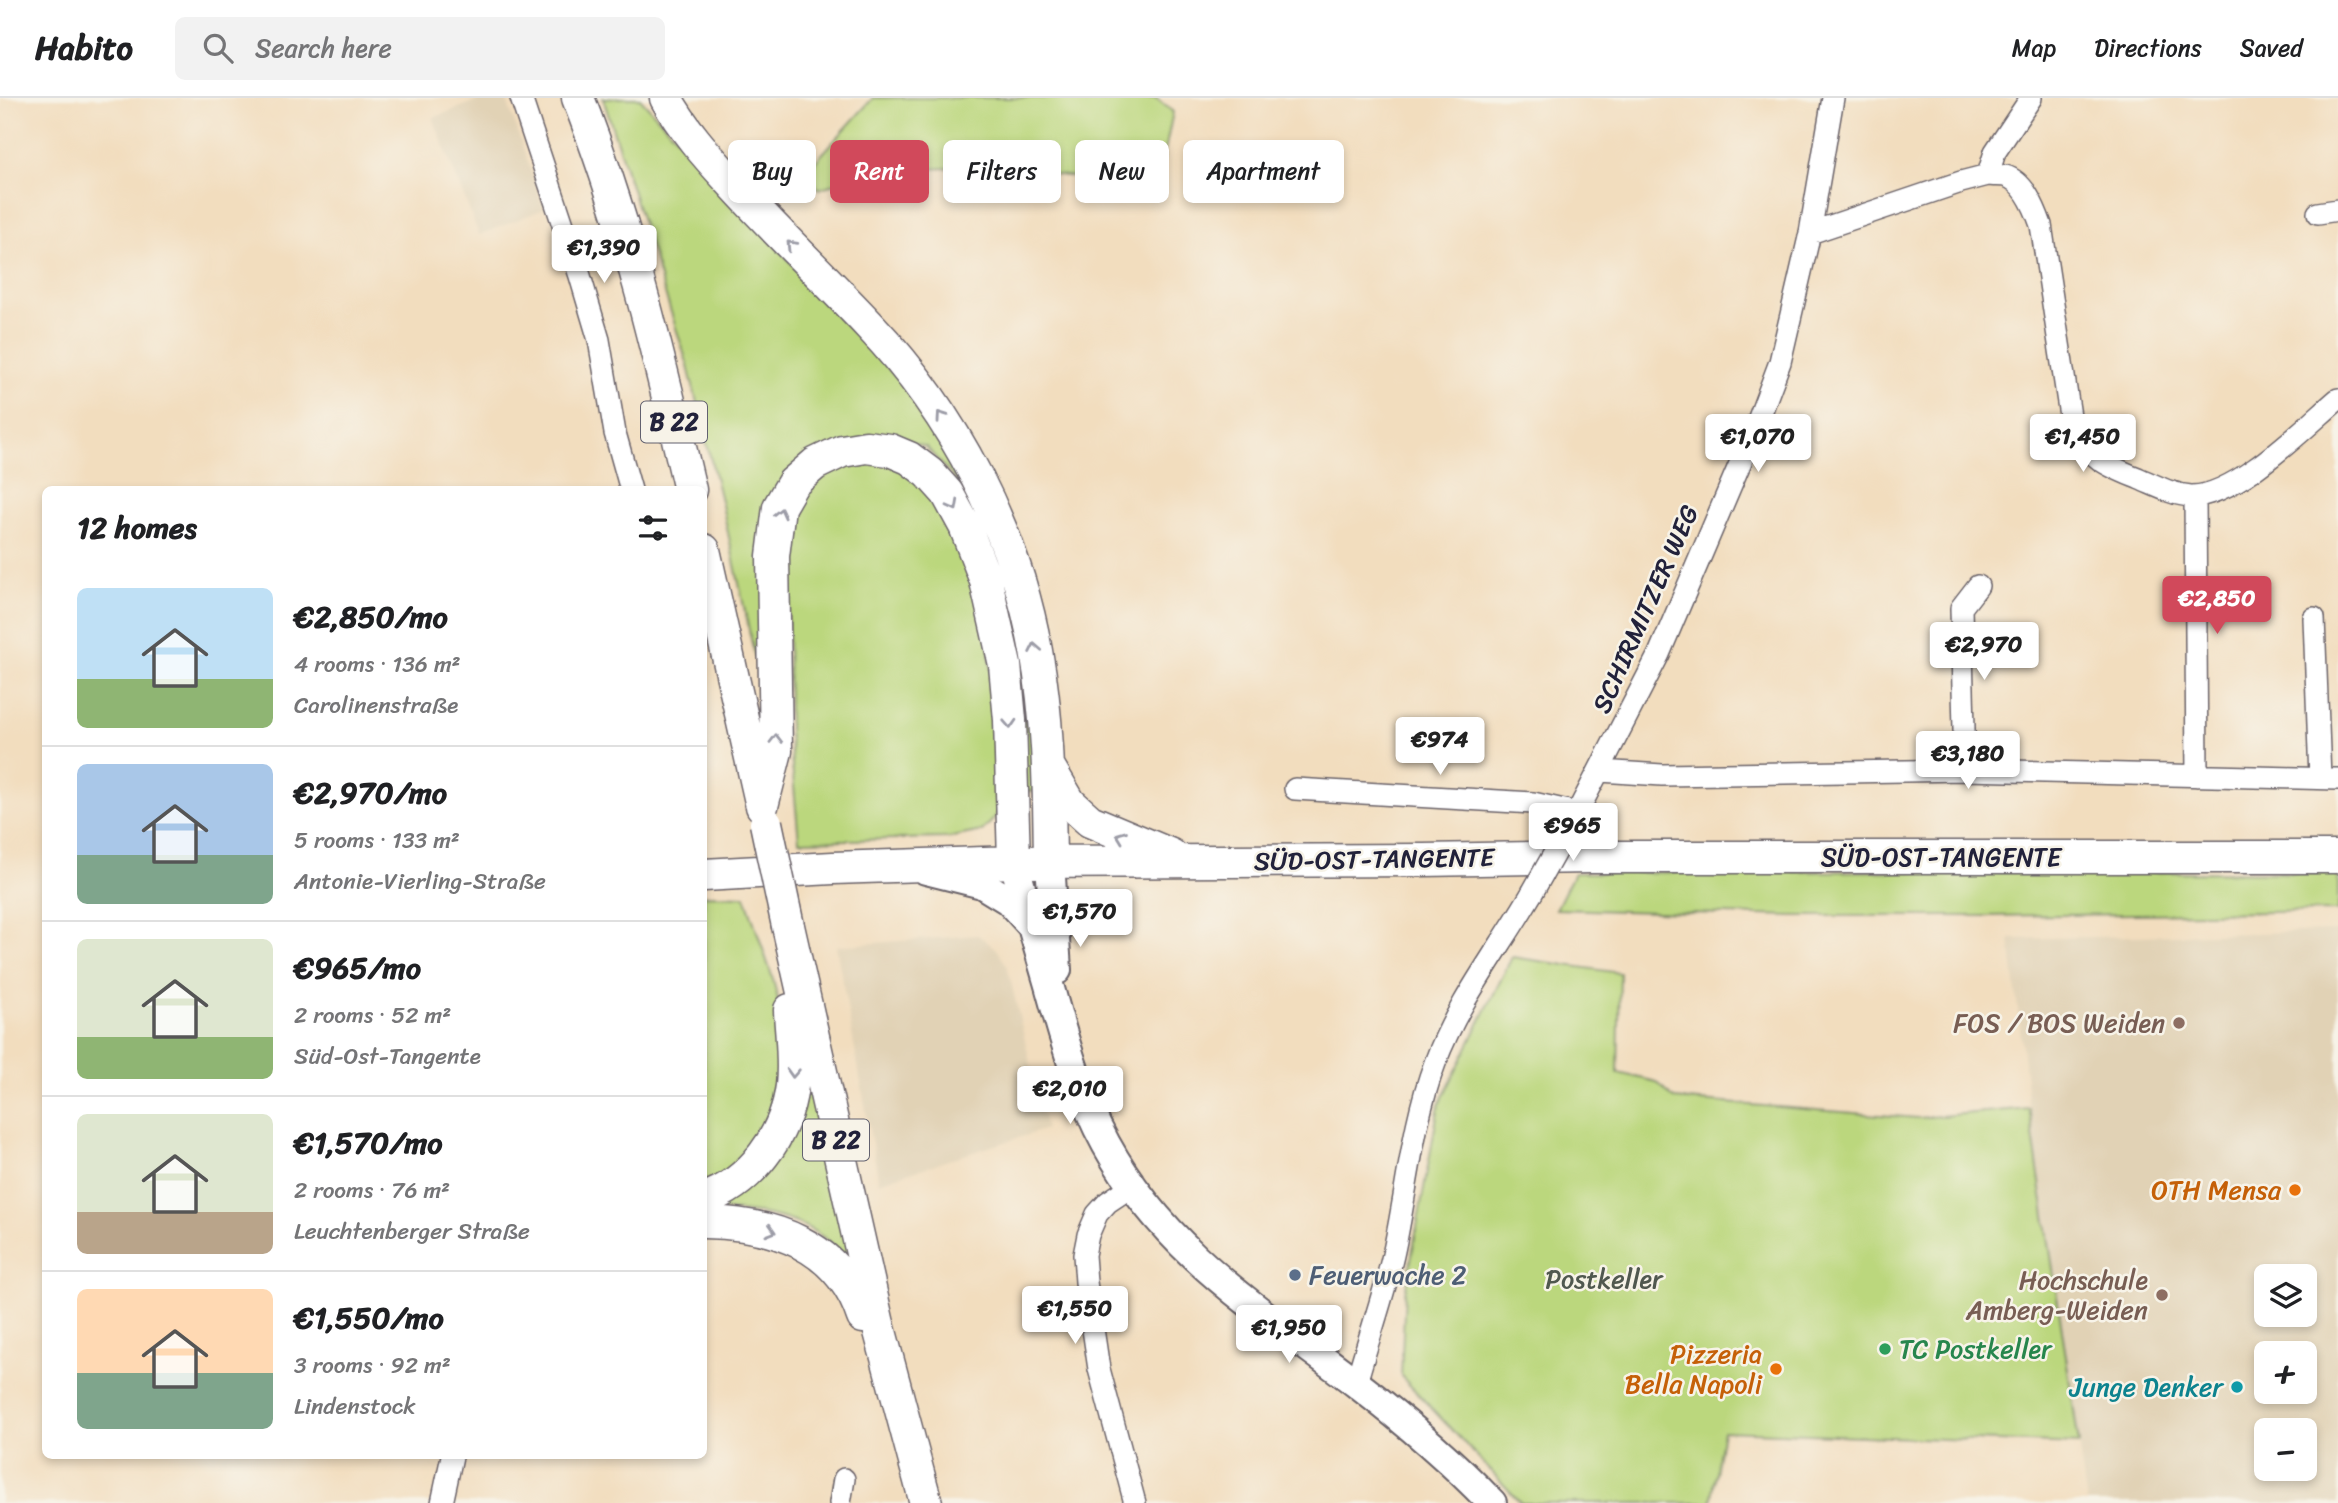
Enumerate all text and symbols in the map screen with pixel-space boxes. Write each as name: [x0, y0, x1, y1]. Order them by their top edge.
search box: [175, 17, 665, 80]
text: Habito: [35, 19, 133, 77]
text: Search here: [255, 25, 392, 71]
text: Map: [2012, 27, 2056, 69]
text: Directions: [2094, 27, 2202, 69]
text: Saved: [2240, 27, 2303, 69]
icon: search: [199, 29, 237, 67]
chip: Buy: [728, 140, 816, 203]
chip: Rent: [830, 140, 929, 203]
chip: Filters: [943, 140, 1061, 203]
chip: New: [1075, 140, 1169, 203]
chip: Apartment: [1183, 140, 1344, 203]
pin: €1,390: [547, 226, 661, 285]
text: €1,390: [568, 227, 640, 268]
one-way arrow: [787, 240, 800, 253]
road number: B 22: [641, 402, 707, 442]
one-way arrow: [936, 411, 949, 424]
pin: €1,070: [1701, 414, 1815, 474]
pin: €1,450: [2026, 414, 2140, 474]
text: €1,070: [1721, 416, 1795, 457]
text: €1,450: [2046, 416, 2120, 457]
street label: SCHIRMITZER WEG: [1578, 497, 1712, 721]
one-way arrow: [946, 498, 959, 511]
text: 12 homes: [77, 501, 197, 555]
one-way arrow: [771, 507, 786, 519]
icon: filters: [634, 509, 672, 547]
pin: €2,850: [2160, 576, 2274, 636]
text: €2,850: [2178, 578, 2256, 619]
text: €2,850/mo: [294, 590, 448, 644]
icon: home: [133, 616, 217, 700]
pin: €2,970: [1927, 622, 2041, 682]
text: €2,970: [1946, 624, 2022, 665]
one-way arrow: [1028, 642, 1043, 654]
text: 4 rooms · 136 m²: [294, 644, 461, 685]
text: Carolinenstraße: [294, 685, 458, 726]
pin: €974: [1399, 718, 1481, 777]
one-way arrow: [1003, 719, 1018, 730]
text: €974: [1412, 719, 1468, 760]
pin: €3,180: [1911, 732, 2025, 791]
text: €3,180: [1932, 733, 2004, 774]
one-way arrow: [768, 734, 784, 744]
text: €2,970/mo: [294, 766, 447, 820]
icon: home: [133, 792, 217, 876]
pin: €965: [1532, 804, 1614, 863]
text: €965: [1545, 805, 1601, 846]
text: 5 rooms · 133 m²: [294, 820, 460, 861]
one-way arrow: [1116, 830, 1128, 844]
street label: SÜD-OST-TANGENTE: [1253, 834, 1496, 884]
street label: SÜD-OST-TANGENTE: [1821, 834, 2063, 880]
text: Antonie-Vierling-Straße: [294, 861, 546, 902]
pin: €1,570: [1023, 890, 1137, 949]
text: €1,570: [1043, 891, 1117, 932]
text: €965/mo: [294, 941, 421, 995]
icon: home: [133, 967, 217, 1051]
text: 2 rooms · 52 m²: [294, 995, 451, 1036]
place label: FOS / BOS Weiden: [1953, 1000, 2165, 1046]
marker: FOS / BOS Weiden: [2171, 1015, 2187, 1031]
text: Süd-Ost-Tangente: [294, 1036, 481, 1077]
pin: €2,010: [1013, 1066, 1127, 1126]
one-way arrow: [785, 1068, 800, 1079]
text: €2,010: [1033, 1068, 1107, 1109]
text: €1,570/mo: [294, 1116, 442, 1170]
road number: B 22: [803, 1120, 869, 1160]
icon: home: [133, 1142, 217, 1226]
place label: OTH Mensa: [2151, 1167, 2282, 1213]
text: 2 rooms · 76 m²: [294, 1170, 450, 1211]
marker: OTH Mensa: [2287, 1182, 2303, 1198]
text: Leuchtenberger Straße: [294, 1211, 530, 1252]
one-way arrow: [764, 1222, 776, 1237]
place label: Feuerwache 2: [1309, 1252, 1466, 1298]
park label: Postkeller: [1545, 1256, 1664, 1302]
place label: Hochschule Amberg-Weiden: [1965, 1257, 2148, 1333]
map controls: [2254, 1264, 2317, 1481]
button: layers: [2254, 1264, 2317, 1327]
marker: Feuerwache 2: [1287, 1267, 1303, 1283]
pin: €1,550: [1018, 1286, 1132, 1346]
marker: Hochschule Amberg-Weiden: [2154, 1287, 2170, 1303]
text: €1,550: [1038, 1288, 1112, 1329]
text: €1,550/mo: [294, 1291, 444, 1345]
pin: €1,950: [1232, 1306, 1346, 1365]
text: €1,950: [1252, 1307, 1326, 1348]
icon: home: [133, 1317, 217, 1401]
place label: TC Postkeller: [1899, 1326, 2053, 1372]
place label: Pizzeria Bella Napoli: [1625, 1331, 1763, 1407]
marker: TC Postkeller: [1877, 1341, 1893, 1357]
button: +: [2254, 1341, 2317, 1404]
text: 3 rooms · 92 m²: [294, 1345, 451, 1386]
marker: Pizzeria Bella Napoli: [1768, 1361, 1784, 1377]
place label: Junge Denker: [2069, 1364, 2224, 1410]
marker: Junge Denker: [2229, 1379, 2245, 1395]
text: Lindenstock: [294, 1386, 416, 1427]
button: −: [2254, 1418, 2317, 1481]

